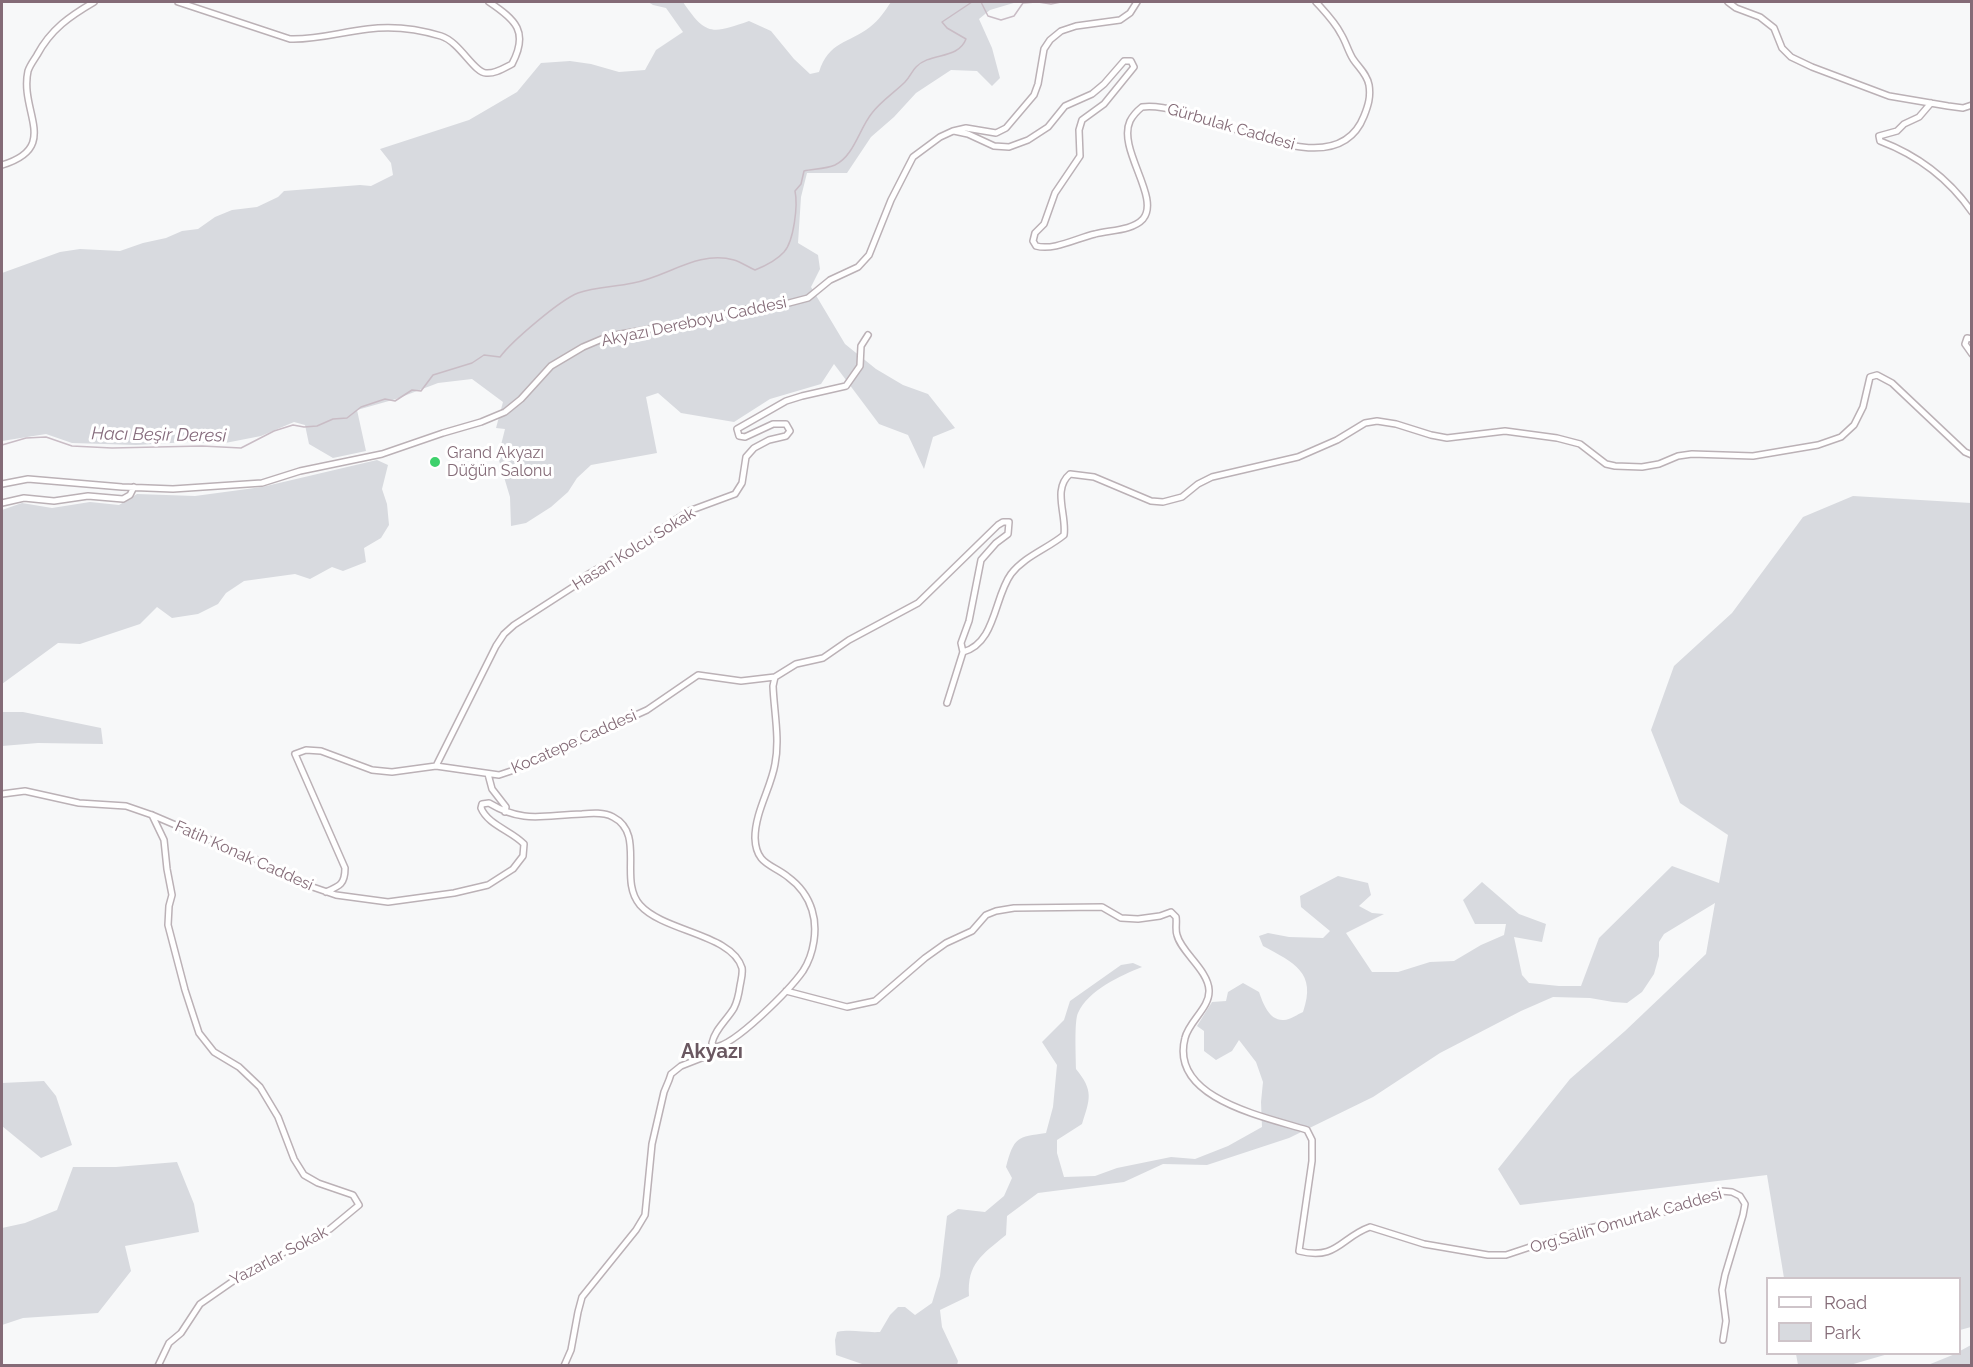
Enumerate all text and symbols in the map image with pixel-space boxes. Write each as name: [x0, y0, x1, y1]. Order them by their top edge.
street label: Gürbulak Caddesi: [1165, 100, 1297, 154]
street label: Akyazı Dereboyu Caddesi: [600, 293, 788, 351]
water label: Hacı Beşir Deresi: [91, 423, 227, 447]
place label: Grand Akyazı Düğün Salonu: [447, 443, 552, 481]
marker: Grand Akyazı Düğün Salonu: [428, 455, 442, 469]
street label: Hasan Kolcu Sokak: [569, 503, 699, 595]
street label: Kocatepe Caddesi: [508, 706, 640, 778]
street label: Fatih Konak Caddesi: [172, 817, 316, 895]
district label: Akyazı: [681, 1040, 743, 1064]
street label: Org.Salih Omurtak Caddesi: [1528, 1184, 1724, 1258]
street label: Yazarlar Sokak: [227, 1222, 331, 1290]
legend: [1766, 1277, 1961, 1355]
text: Road: [1824, 1292, 1867, 1313]
text: Park: [1824, 1322, 1861, 1343]

